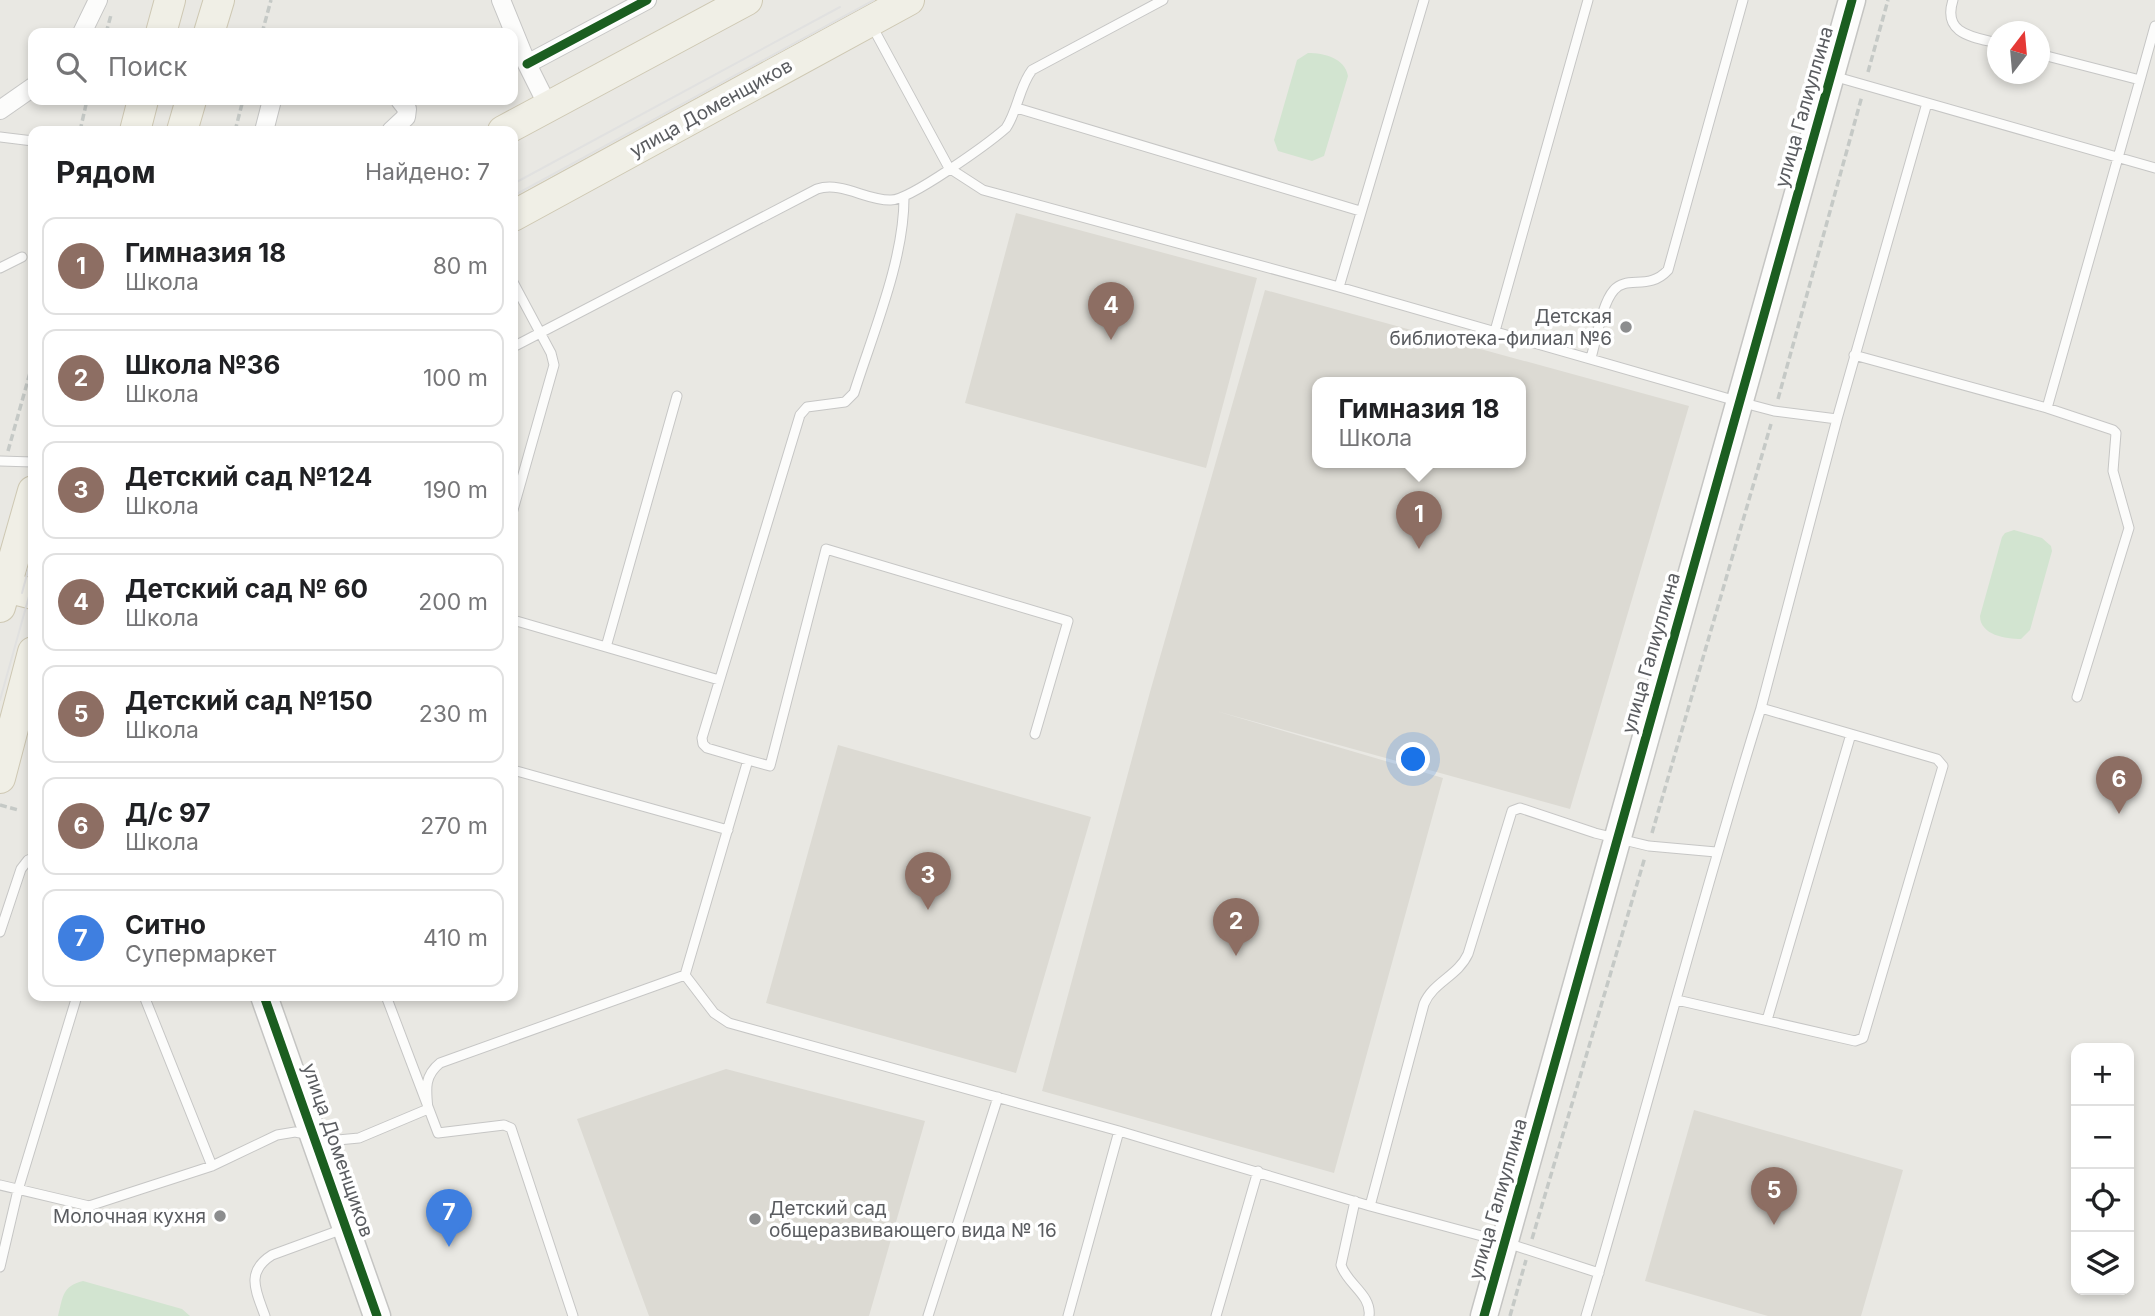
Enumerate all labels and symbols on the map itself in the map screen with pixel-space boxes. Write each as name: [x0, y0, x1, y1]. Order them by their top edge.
north arrow: [1987, 21, 2050, 84]
street label: улица Галиуллина: [1770, 24, 1838, 190]
street label: улица Доменщиков: [626, 54, 796, 162]
pin: 4: [1088, 282, 1134, 340]
place label: Детская библиотека-филиал №6: [1389, 305, 1612, 350]
marker: Детская библиотека-филиал №6: [1618, 319, 1634, 335]
pin: 1: [1396, 491, 1442, 549]
street label: улица Галиуллина: [1617, 570, 1685, 736]
your location: [1396, 742, 1430, 776]
pin: 6: [2096, 756, 2142, 814]
pin: 3: [905, 852, 951, 910]
pin: 2: [1213, 898, 1259, 956]
street label: улица Доменщиков: [297, 1060, 379, 1240]
street label: улица Галиуллина: [1464, 1116, 1532, 1282]
pin: 5: [1751, 1167, 1797, 1225]
pin: 7: [426, 1189, 472, 1247]
place label: Детский сад общеразвивающего вида № 16: [769, 1197, 1057, 1242]
place label: Молочная кухня: [53, 1205, 206, 1228]
marker: Молочная кухня: [212, 1208, 228, 1224]
marker: Детский сад общеразвивающего вида № 16: [747, 1211, 763, 1227]

